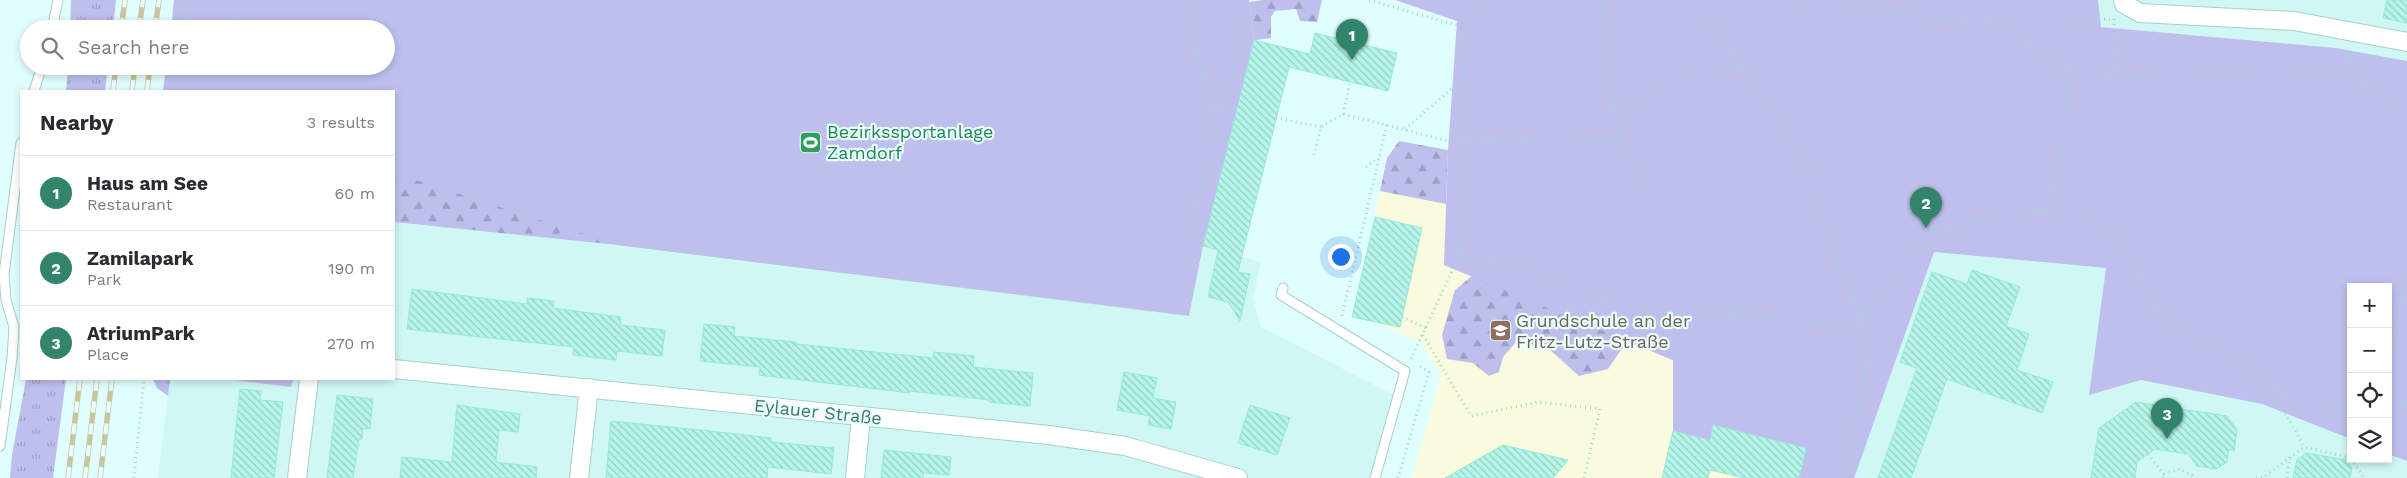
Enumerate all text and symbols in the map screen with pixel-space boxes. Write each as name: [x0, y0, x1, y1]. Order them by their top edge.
pin: 1: [1336, 19, 1368, 60]
search box: [20, 20, 395, 75]
icon: search: [38, 34, 66, 62]
text: Search here: [78, 36, 189, 59]
text: Nearby: [40, 110, 113, 135]
text: 3 results: [307, 113, 375, 132]
place label: Bezirkssportanlage Zamdorf: [827, 121, 993, 163]
sports icon: Bezirkssportanlage Zamdorf: [799, 130, 823, 154]
text: Haus am See: [87, 172, 208, 195]
text: 1: [53, 184, 59, 203]
text: 60 m: [335, 184, 375, 203]
pin: 2: [1910, 187, 1942, 228]
text: Restaurant: [87, 195, 173, 214]
your location: [1328, 244, 1354, 270]
text: Zamilapark: [87, 247, 194, 270]
text: 2: [51, 259, 61, 278]
text: 190 m: [328, 259, 375, 278]
text: Park: [87, 270, 121, 289]
map controls: [2347, 283, 2392, 463]
button: +: [2347, 283, 2392, 328]
place label: Grundschule an der Fritz-Lutz-Straße: [1516, 310, 1690, 352]
school or university icon: Grundschule an der Fritz-Lutz-Straße: [1488, 319, 1512, 343]
text: AtriumPark: [87, 322, 195, 345]
button: −: [2347, 328, 2392, 373]
text: 3: [51, 334, 61, 353]
text: 270 m: [327, 334, 375, 353]
text: Place: [87, 345, 129, 364]
button: locate: [2347, 373, 2392, 418]
street label: Eylauer Straße: [753, 394, 883, 429]
pin: 3: [2151, 398, 2183, 439]
button: layers: [2347, 418, 2392, 463]

